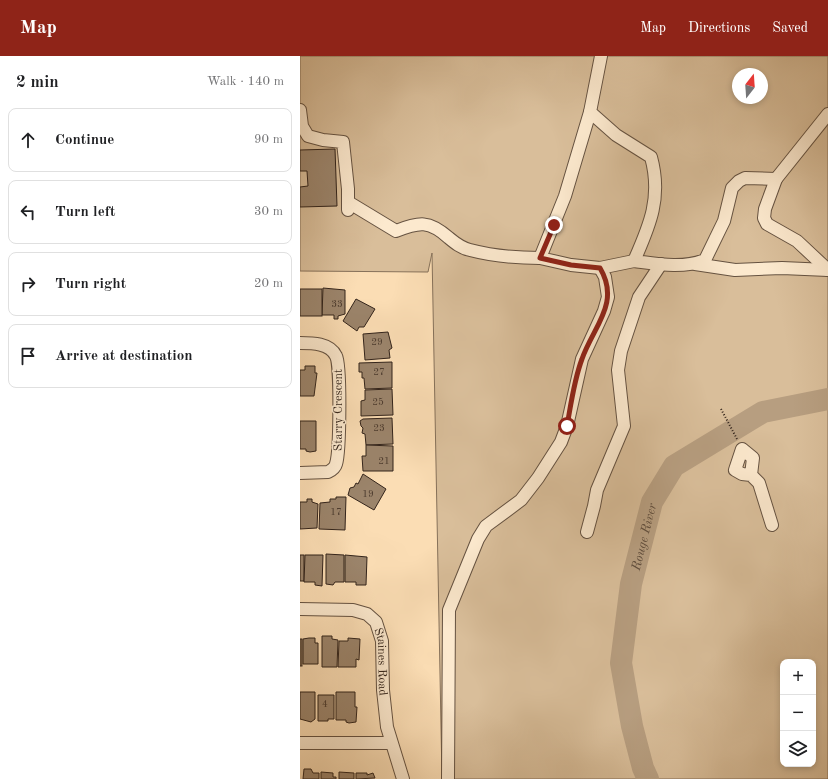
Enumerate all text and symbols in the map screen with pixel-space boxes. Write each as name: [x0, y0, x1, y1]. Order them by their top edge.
text: Map: [20, 19, 57, 38]
text: Map: [640, 21, 666, 35]
text: Directions: [688, 21, 750, 35]
text: Saved: [772, 21, 808, 35]
north arrow: [732, 68, 768, 104]
text: 2 min: [16, 74, 59, 91]
text: Walk · 140 m: [207, 75, 284, 88]
icon: ahead: [17, 129, 39, 151]
text: Continue: [55, 133, 114, 148]
text: 90 m: [254, 133, 283, 146]
icon: left: [17, 201, 39, 223]
text: Turn left: [55, 205, 115, 220]
text: 30 m: [254, 205, 283, 218]
route end: [545, 216, 563, 234]
icon: right: [17, 273, 39, 295]
text: Turn right: [55, 277, 126, 292]
text: 20 m: [254, 277, 283, 290]
house number: 33: [331, 299, 343, 309]
house number: 29: [371, 337, 383, 347]
icon: arrive: [17, 345, 39, 367]
text: Arrive at destination: [55, 349, 193, 364]
house number: 27: [373, 367, 385, 377]
street label: Starry Crescent: [333, 369, 345, 451]
house number: 25: [372, 397, 384, 407]
route start: [558, 417, 576, 435]
house number: 23: [373, 423, 385, 433]
house number: 21: [378, 456, 390, 466]
house number: 19: [362, 489, 374, 499]
water label: Rouge River: [630, 502, 660, 573]
house number: 17: [330, 507, 342, 517]
street label: Staines Road: [371, 626, 389, 696]
map controls: [780, 659, 816, 767]
button: +: [780, 659, 816, 695]
button: −: [780, 695, 816, 731]
house number: 4: [322, 699, 328, 709]
button: layers: [780, 731, 816, 767]

